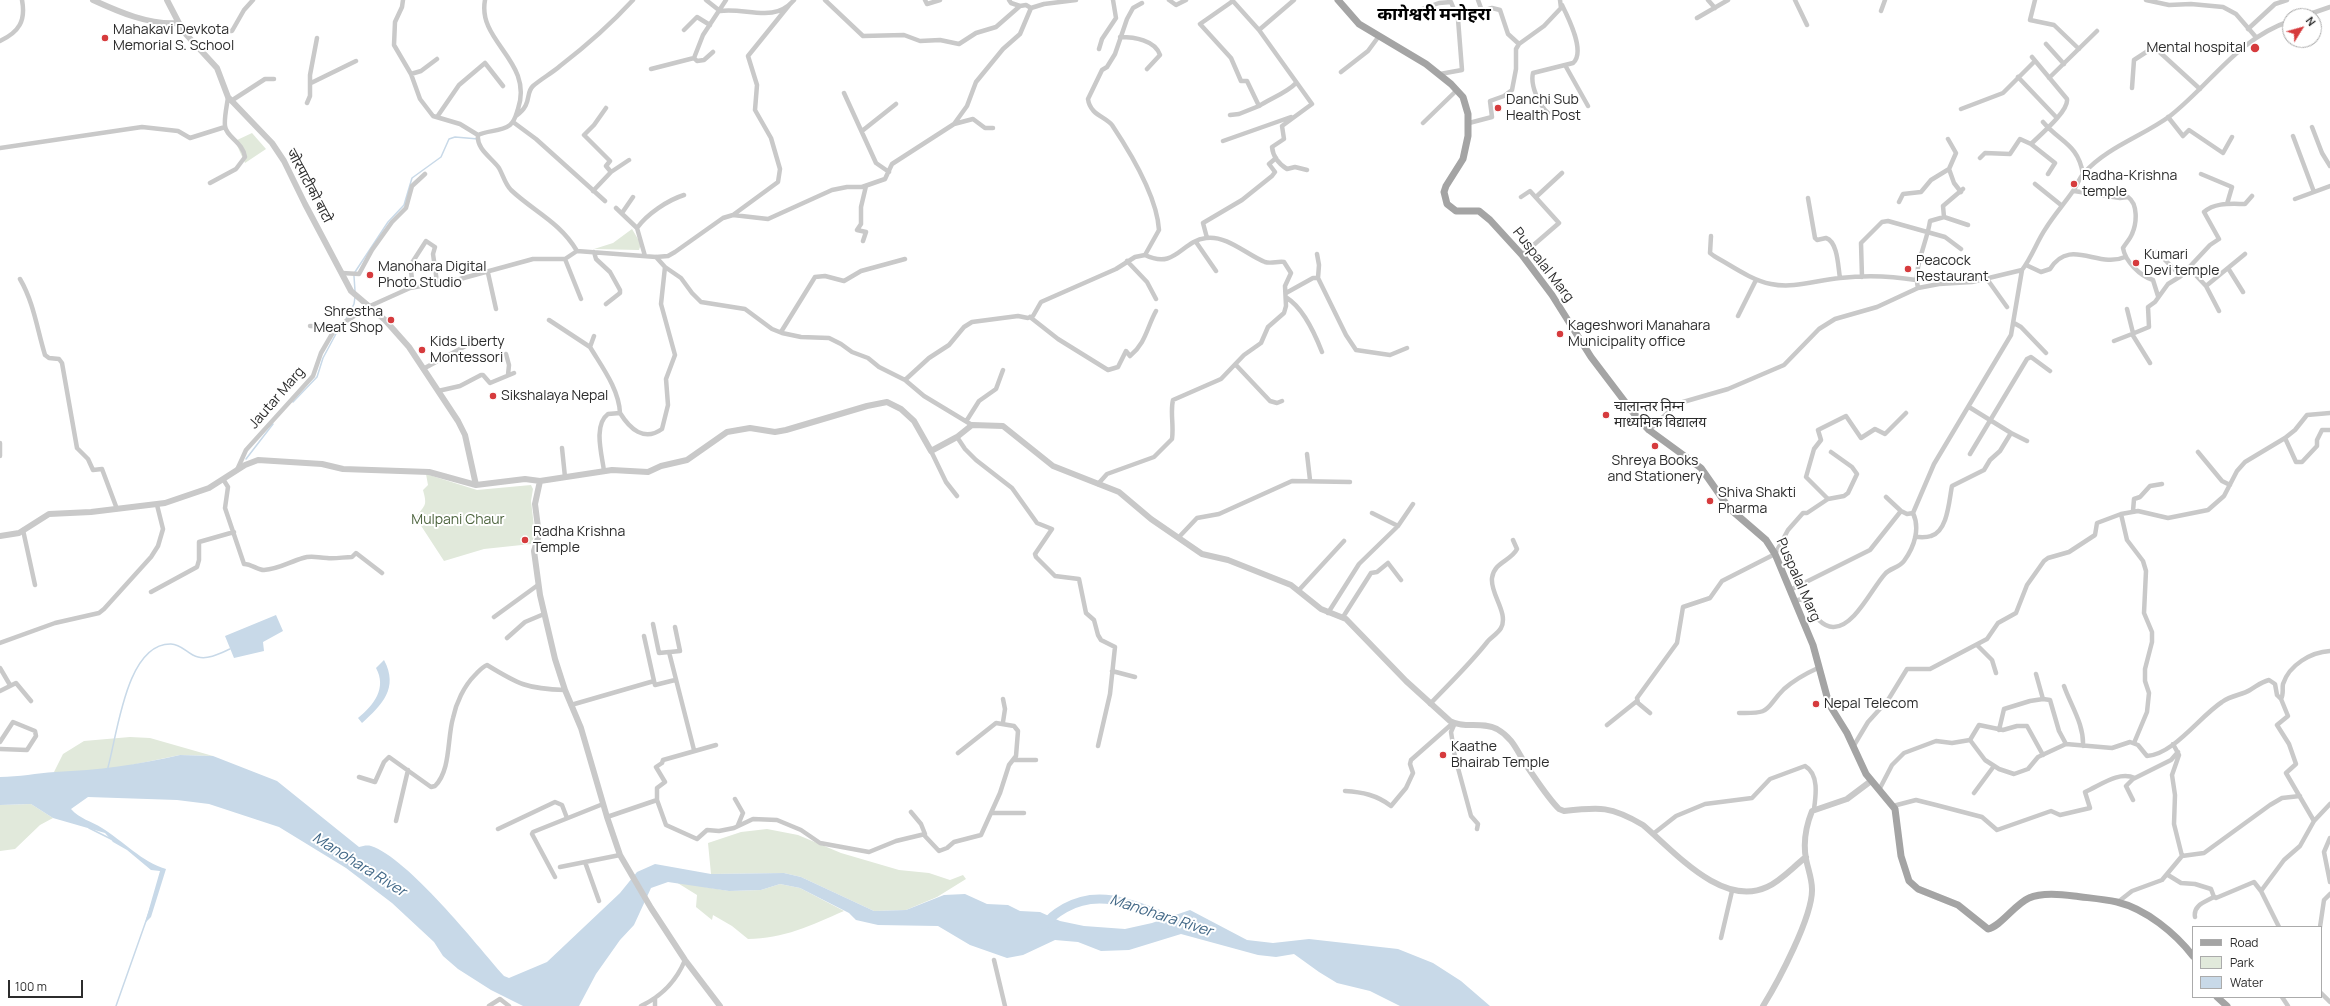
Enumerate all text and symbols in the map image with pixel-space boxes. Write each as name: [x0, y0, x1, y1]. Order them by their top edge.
district label: कागेश्वरी मनोहरा: [1377, 4, 1491, 26]
north arrow: [2282, 8, 2322, 48]
text: N: [2303, 13, 2320, 29]
place label: Mahakavi Devkota Memorial S. School: [113, 22, 234, 54]
marker: Mahakavi Devkota Memorial S. School: [100, 33, 110, 43]
place label: Mental hospital: [2146, 40, 2246, 56]
marker: Mental hospital: [2249, 42, 2261, 54]
place label: Danchi Sub Health Post: [1506, 92, 1581, 124]
marker: Danchi Sub Health Post: [1493, 103, 1503, 113]
street label: जोरपाटीको बाटो: [282, 146, 336, 226]
place label: Radha-Krishna temple: [2082, 168, 2177, 200]
marker: Radha-Krishna temple: [2069, 179, 2079, 189]
street label: Puspalal Marg: [1509, 224, 1577, 306]
place label: Kumari Devi temple: [2144, 247, 2219, 280]
place label: Peacock Restaurant: [1916, 253, 1989, 286]
marker: Kumari Devi temple: [2131, 258, 2141, 268]
place label: Manohara Digital Photo Studio: [378, 259, 486, 292]
marker: Peacock Restaurant: [1903, 264, 1913, 274]
marker: Manohara Digital Photo Studio: [365, 270, 375, 280]
place label: Shrestha Meat Shop: [313, 304, 383, 336]
marker: Shrestha Meat Shop: [386, 315, 396, 325]
place label: Kageshwori Manahara Municipality office: [1568, 318, 1710, 350]
marker: Kageshwori Manahara Municipality office: [1555, 329, 1565, 339]
place label: Kids Liberty Montessori: [430, 334, 505, 366]
marker: Kids Liberty Montessori: [417, 345, 427, 355]
street label: Jautar Marg: [246, 364, 308, 432]
place label: Sikshalaya Nepal: [501, 388, 608, 404]
marker: Sikshalaya Nepal: [488, 391, 498, 401]
place label: चालान्तर निम्न माध्यमिक विद्यालय: [1614, 399, 1706, 432]
marker: चालान्तर निम्न माध्यमिक विद्यालय: [1601, 410, 1611, 420]
marker: Shreya Books and Stationery: [1650, 441, 1660, 451]
place label: Shreya Books and Stationery: [1607, 453, 1703, 486]
place label: Shiva Shakti Pharma: [1718, 485, 1796, 518]
marker: Shiva Shakti Pharma: [1705, 496, 1715, 506]
park label: Mulpani Chaur: [411, 512, 505, 528]
place label: Radha Krishna Temple: [533, 524, 625, 556]
marker: Radha Krishna Temple: [520, 535, 530, 545]
street label: Puspalal Marg: [1772, 536, 1824, 624]
place label: Nepal Telecom: [1824, 696, 1918, 712]
marker: Nepal Telecom: [1811, 699, 1821, 709]
place label: Kaathe Bhairab Temple: [1451, 739, 1549, 772]
marker: Kaathe Bhairab Temple: [1438, 750, 1448, 760]
water label: Manohara River: [309, 829, 409, 901]
water label: Manohara River: [1107, 891, 1215, 941]
legend: [2192, 926, 2322, 998]
text: Road: [2230, 934, 2258, 951]
text: Park: [2230, 954, 2254, 971]
scale bar: [10, 972, 85, 998]
text: Water: [2230, 974, 2263, 991]
text: 100 m: [15, 978, 47, 995]

